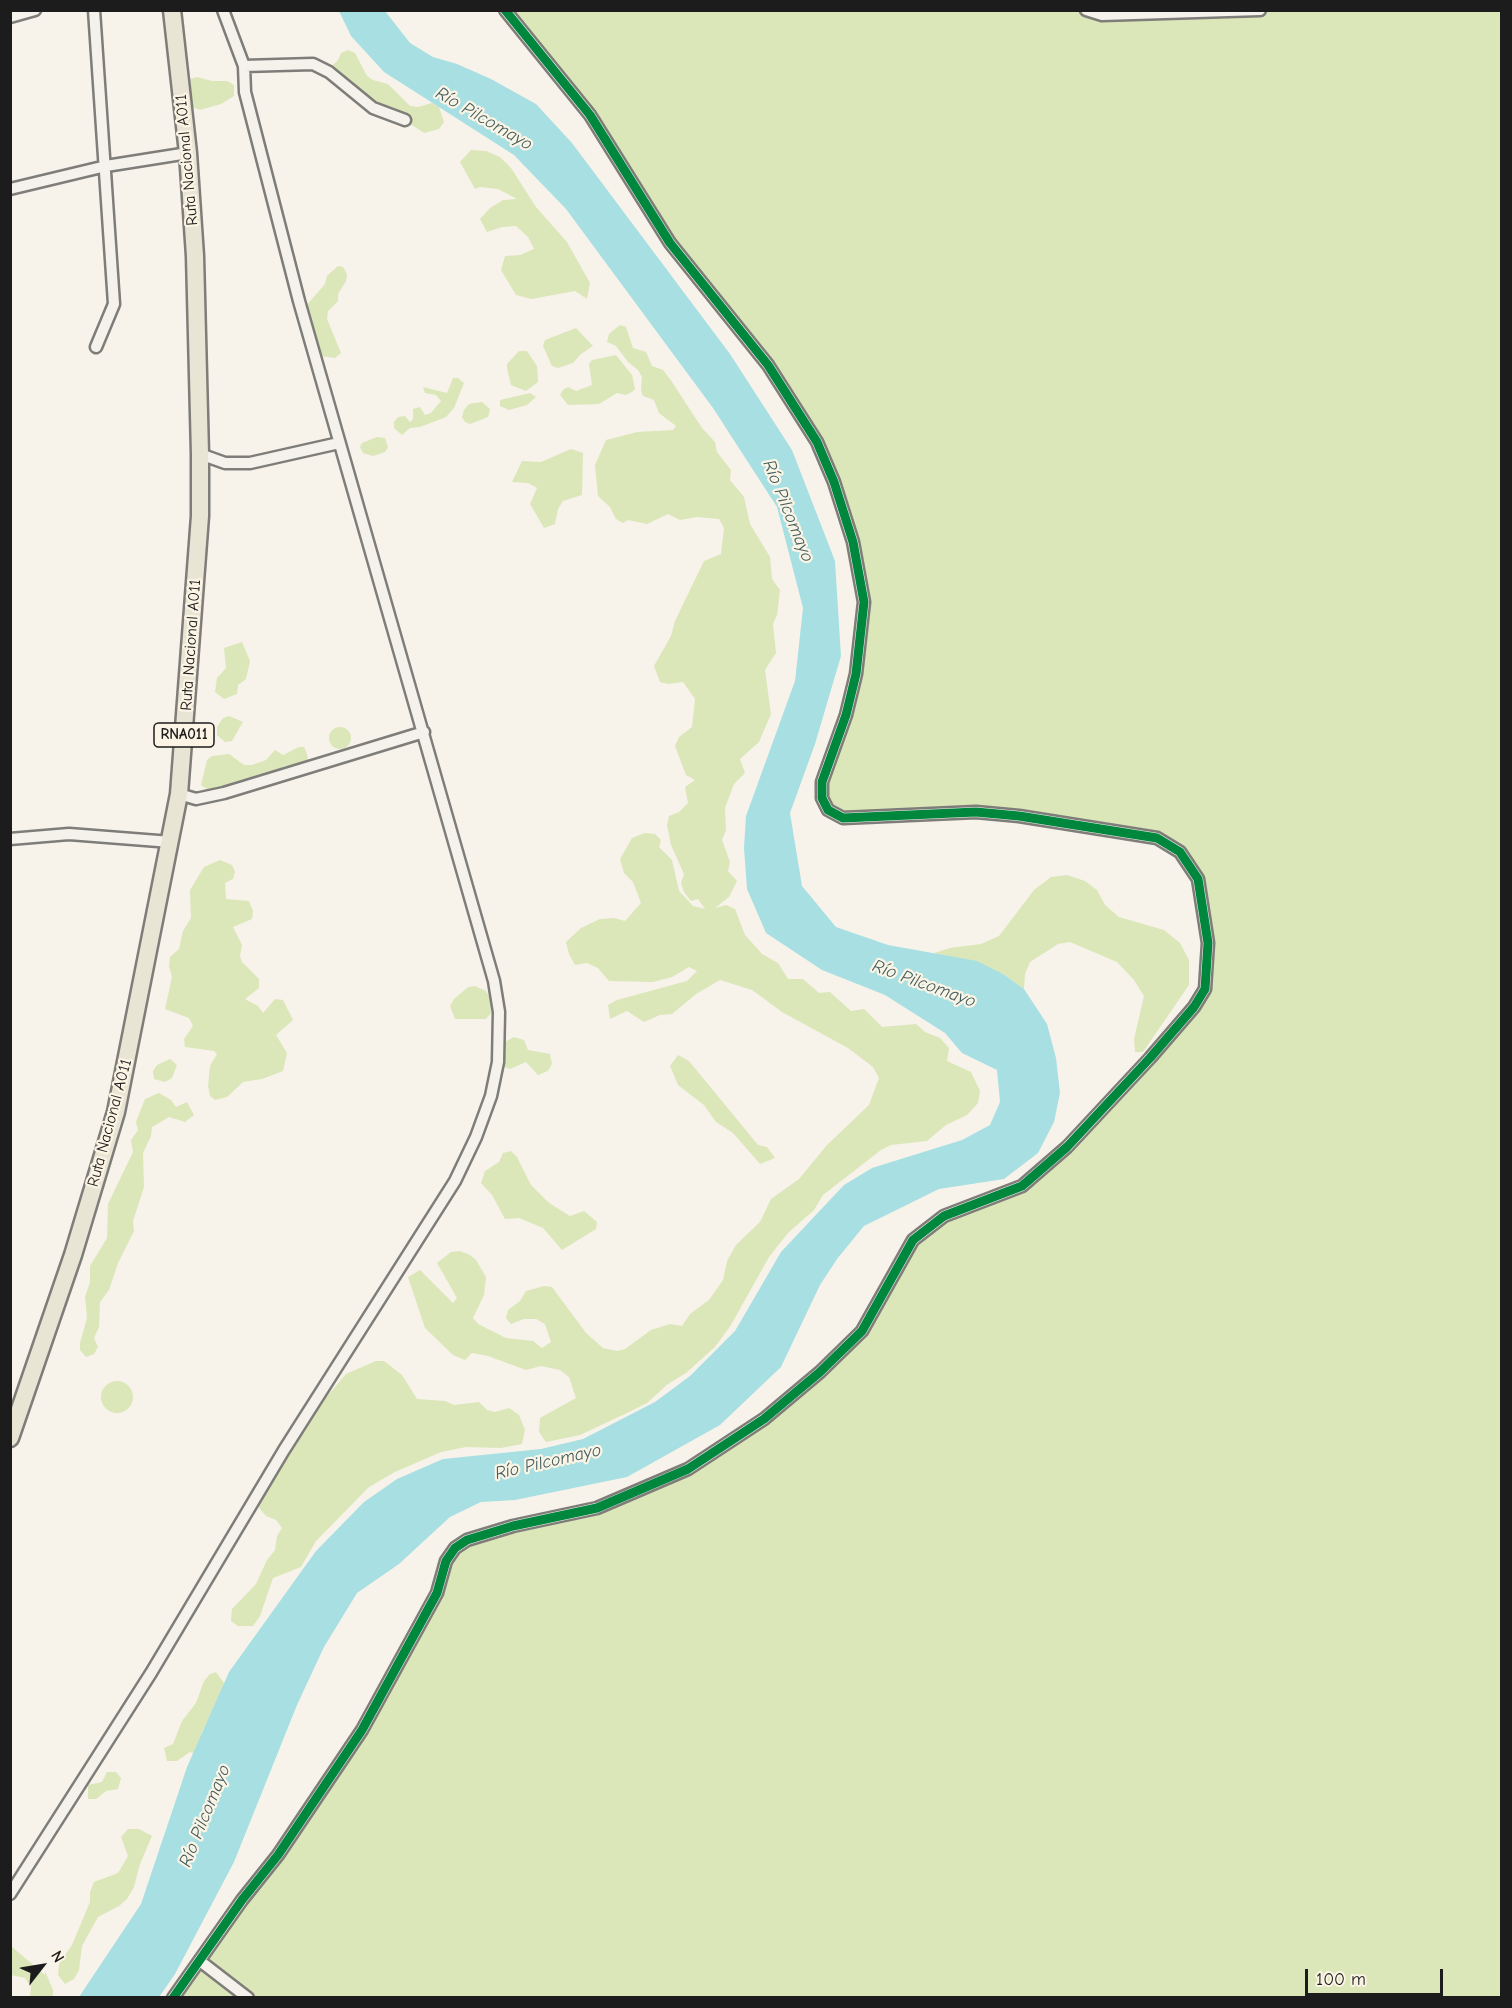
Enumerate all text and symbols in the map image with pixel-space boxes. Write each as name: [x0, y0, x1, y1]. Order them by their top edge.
water label: Río Pilcomayo: [432, 83, 536, 155]
street label: Ruta Nacional A011: [172, 94, 202, 226]
water label: Río Pilcomayo: [758, 457, 818, 565]
street label: Ruta Nacional A011: [177, 579, 205, 711]
road number: RNA011: [154, 723, 214, 747]
water label: Río Pilcomayo: [869, 955, 979, 1013]
street label: Ruta Nacional A011: [84, 1057, 136, 1189]
water label: Río Pilcomayo: [493, 1439, 603, 1485]
water label: Río Pilcomayo: [175, 1762, 235, 1870]
north arrow: [12, 1936, 72, 1996]
text: N: [47, 1948, 68, 1966]
scale bar: [1308, 1957, 1446, 1995]
text: 100 m: [1316, 1969, 1366, 1990]

